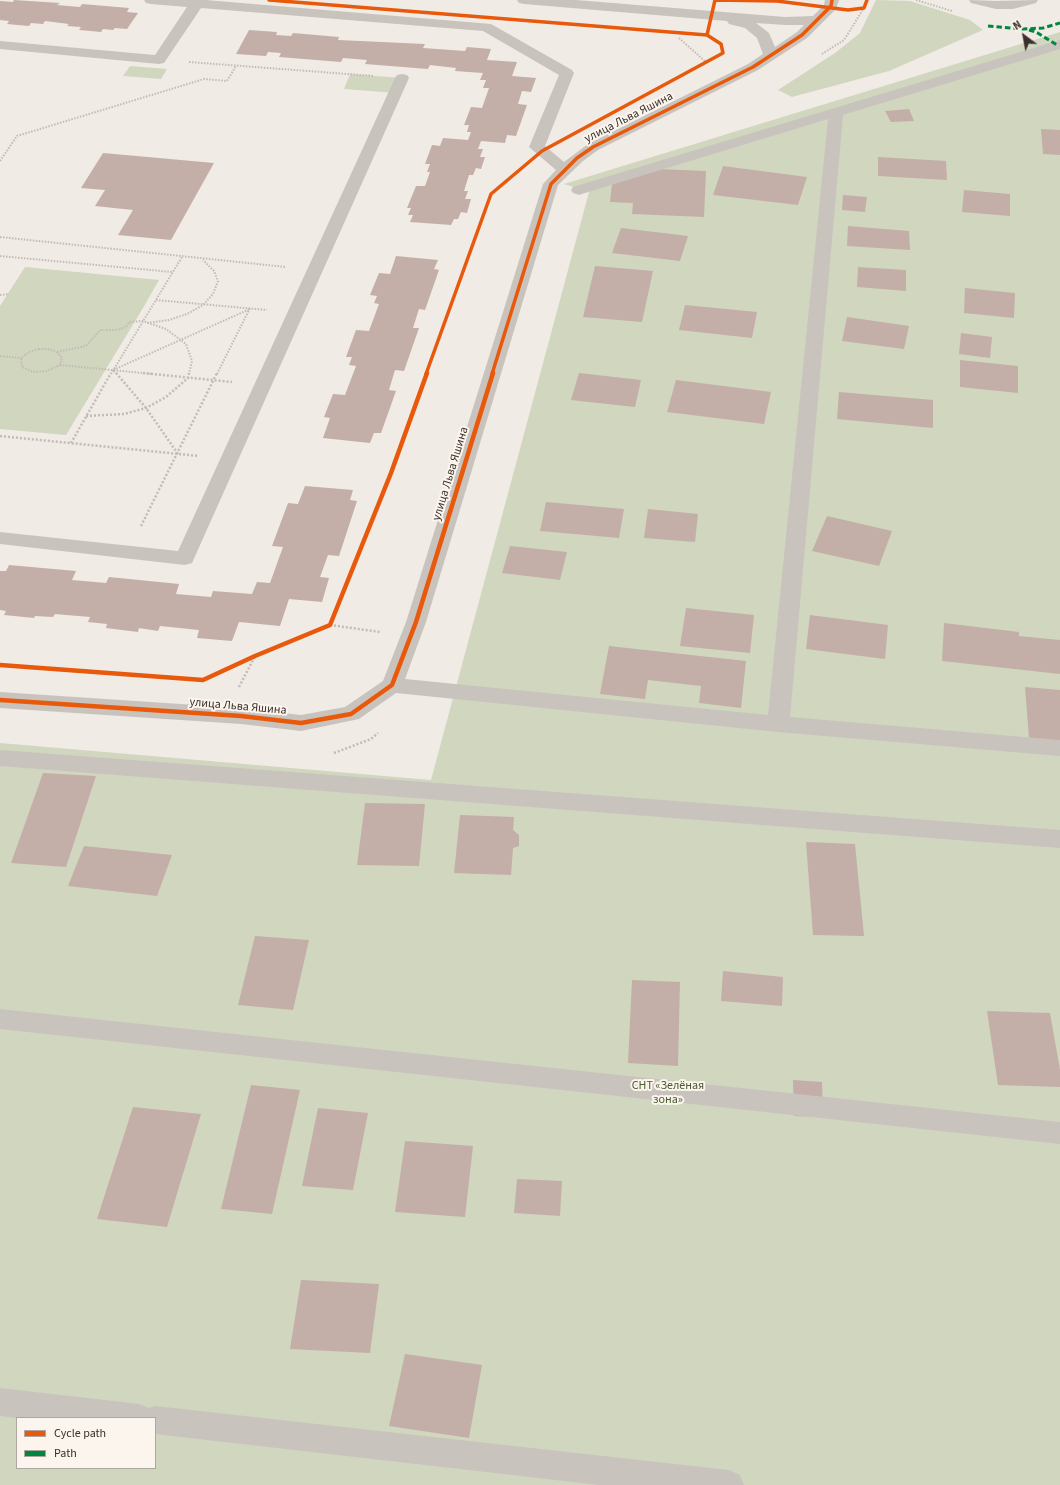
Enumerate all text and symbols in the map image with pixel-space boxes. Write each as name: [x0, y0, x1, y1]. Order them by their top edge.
north arrow: [1004, 16, 1044, 56]
text: N: [1010, 17, 1024, 34]
street label: улица Льва Яшина: [582, 89, 676, 147]
street label: улица Льва Яшина: [430, 425, 472, 523]
street label: улица Льва Яшина: [189, 696, 287, 718]
park label: СНТ «Зелёная зона»: [632, 1079, 704, 1107]
legend: [16, 1417, 156, 1469]
text: Cycle path: [54, 1425, 106, 1442]
text: Path: [54, 1445, 77, 1462]

